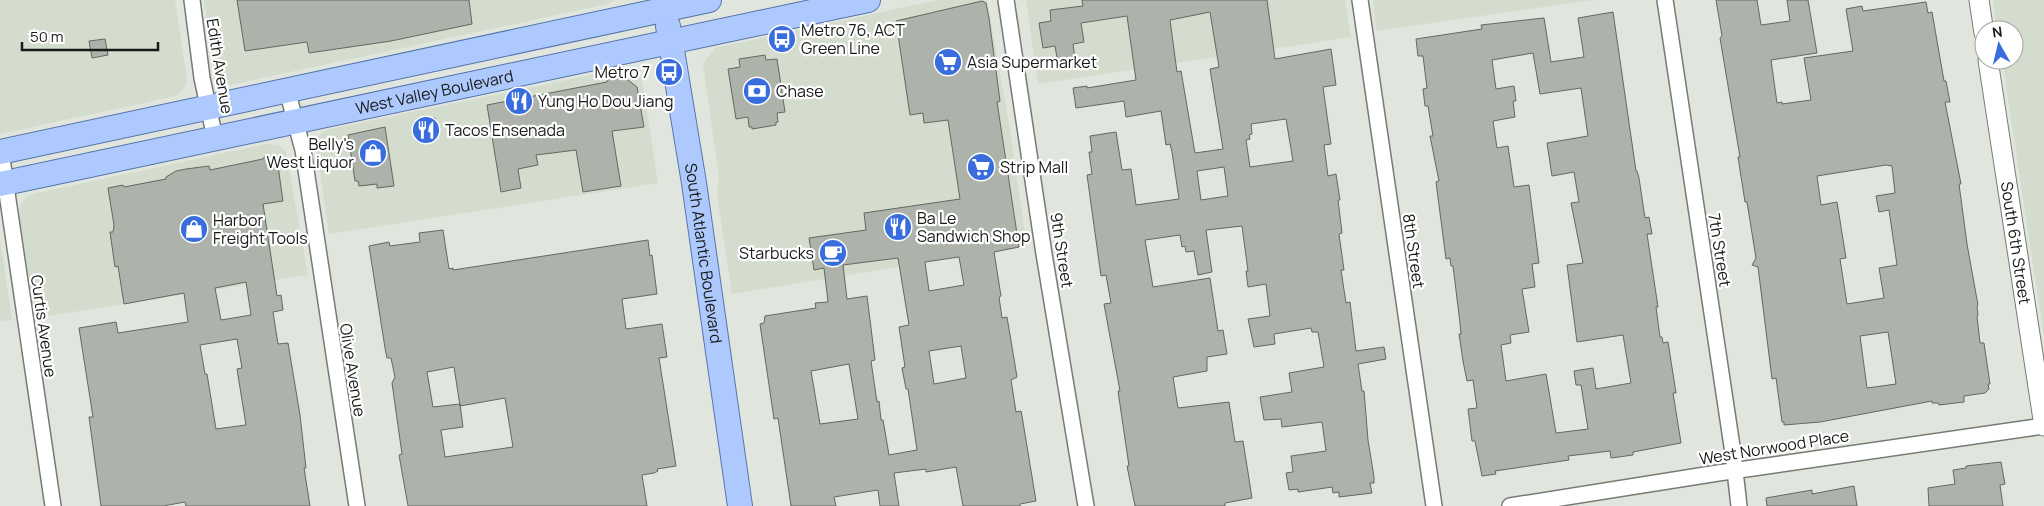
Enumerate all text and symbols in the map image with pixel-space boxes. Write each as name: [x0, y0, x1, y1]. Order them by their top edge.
street label: Edith Avenue: [202, 17, 238, 115]
place label: Metro 76, ACT Green Line: [801, 19, 905, 59]
scale bar: [22, 20, 159, 52]
north arrow: [1974, 20, 2024, 70]
text: N: [1991, 22, 2003, 42]
bus stop icon: Metro 76, ACT Green Line: [767, 24, 797, 54]
text: 50 m: [30, 26, 64, 47]
supermarket icon: Asia Supermarket: [933, 47, 963, 77]
place label: Asia Supermarket: [967, 51, 1097, 73]
bus stop icon: Metro 7: [654, 57, 684, 87]
place label: Metro 7: [594, 61, 650, 83]
street label: West Valley Boulevard: [353, 64, 515, 119]
bank icon: Chase: [742, 76, 772, 106]
place label: Chase: [776, 80, 824, 102]
restaurant icon: Yung Ho Dou Jiang: [504, 86, 534, 116]
place label: Yung Ho Dou Jiang: [538, 90, 673, 112]
restaurant icon: Tacos Ensenada: [411, 115, 441, 145]
place label: Tacos Ensenada: [445, 119, 565, 141]
place label: Belly's West Liquor: [267, 133, 354, 173]
shop icon: Belly's West Liquor: [358, 138, 388, 168]
supermarket icon: Strip Mall: [966, 152, 996, 182]
place label: Strip Mall: [1000, 156, 1068, 178]
street label: South Atlantic Boulevard: [680, 161, 728, 345]
street label: South 6th Street: [1996, 180, 2036, 306]
place label: Ba Le Sandwich Shop: [917, 207, 1031, 247]
place label: Harbor Freight Tools: [213, 209, 308, 249]
street label: 9th Street: [1045, 211, 1079, 289]
restaurant icon: Ba Le Sandwich Shop: [883, 212, 913, 242]
street label: 8th Street: [1398, 212, 1430, 290]
street label: 7th Street: [1703, 212, 1737, 288]
shop icon: Harbor Freight Tools: [179, 214, 209, 244]
cafe icon: Starbucks: [818, 238, 848, 268]
place label: Starbucks: [739, 242, 814, 264]
street label: Curtis Avenue: [26, 273, 62, 379]
street label: Olive Avenue: [335, 322, 371, 418]
street label: West Norwood Place: [1698, 424, 1850, 470]

